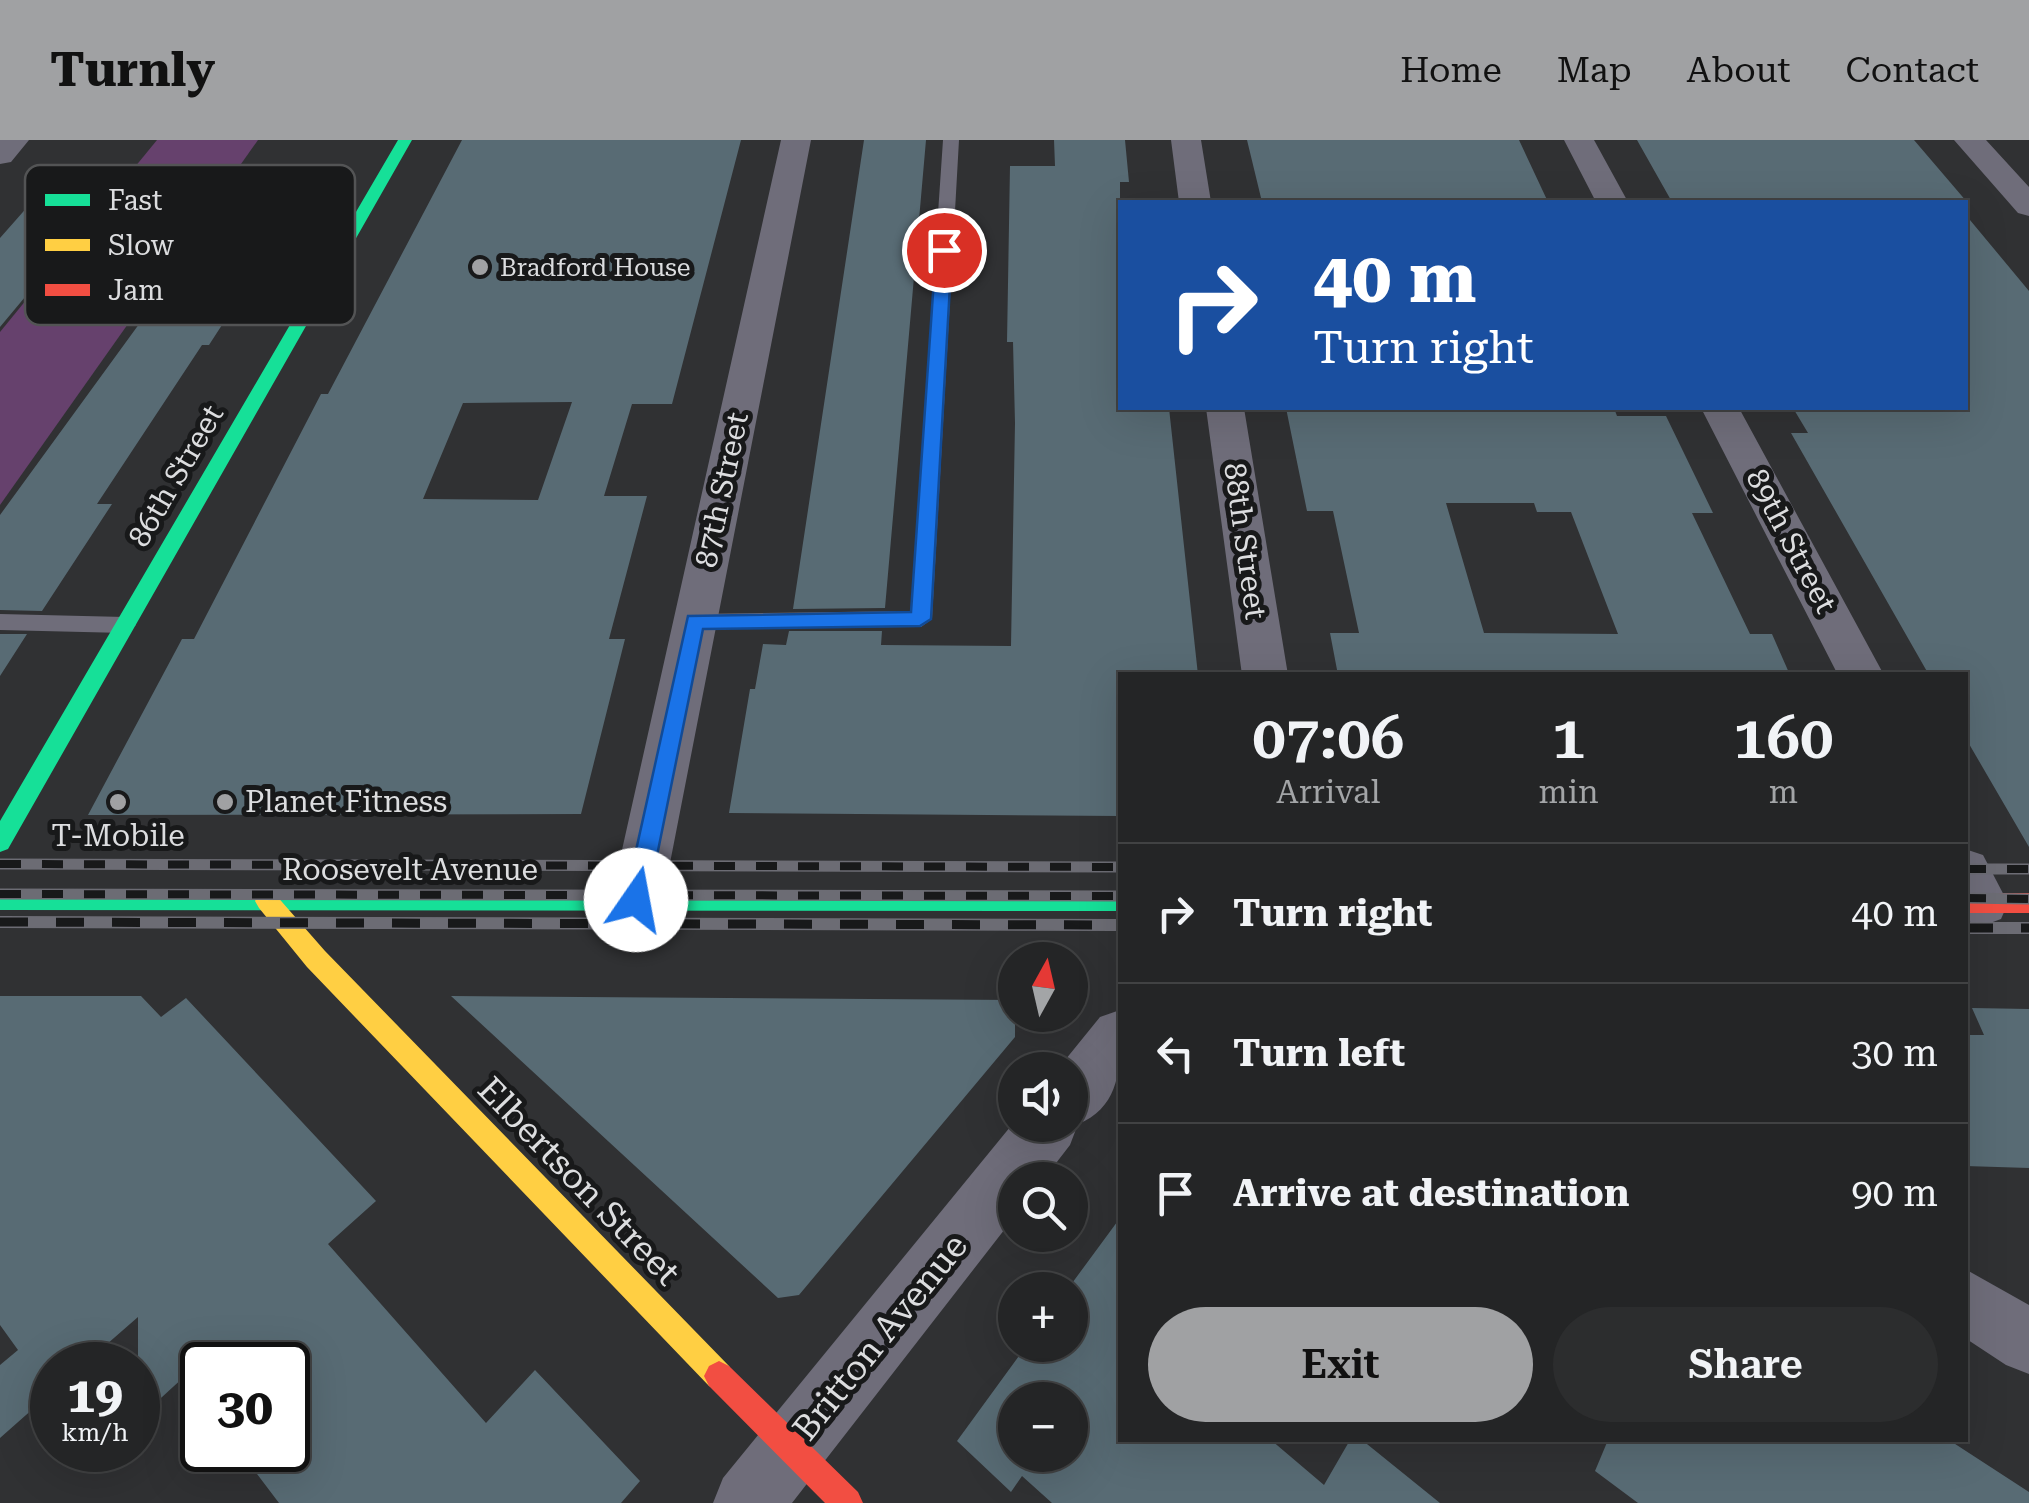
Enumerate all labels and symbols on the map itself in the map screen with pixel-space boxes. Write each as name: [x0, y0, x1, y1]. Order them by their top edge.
legend: [25, 165, 355, 325]
text: Fast: [108, 184, 162, 217]
pin: [902, 208, 987, 293]
text: Slow: [108, 229, 175, 262]
place label: Bradford House: [500, 253, 690, 282]
marker: Bradford House: [469, 256, 491, 278]
text: Jam: [108, 274, 164, 307]
street label: 86th Street: [121, 399, 230, 553]
street label: 87th Street: [688, 409, 755, 571]
street label: 88th Street: [1217, 460, 1274, 622]
street label: 89th Street: [1739, 463, 1844, 619]
place label: Planet Fitness: [245, 784, 447, 819]
marker: T-Mobile: [107, 791, 129, 813]
marker: Planet Fitness: [214, 791, 236, 813]
place label: T-Mobile: [51, 818, 185, 853]
position arrow: [584, 848, 688, 952]
street label: Roosevelt Avenue: [282, 852, 538, 887]
north arrow: [998, 942, 1088, 1032]
street label: Elbertson Street: [469, 1069, 688, 1294]
street label: Britton Avenue: [785, 1226, 976, 1449]
speed limit sign: 30: [180, 1342, 310, 1472]

